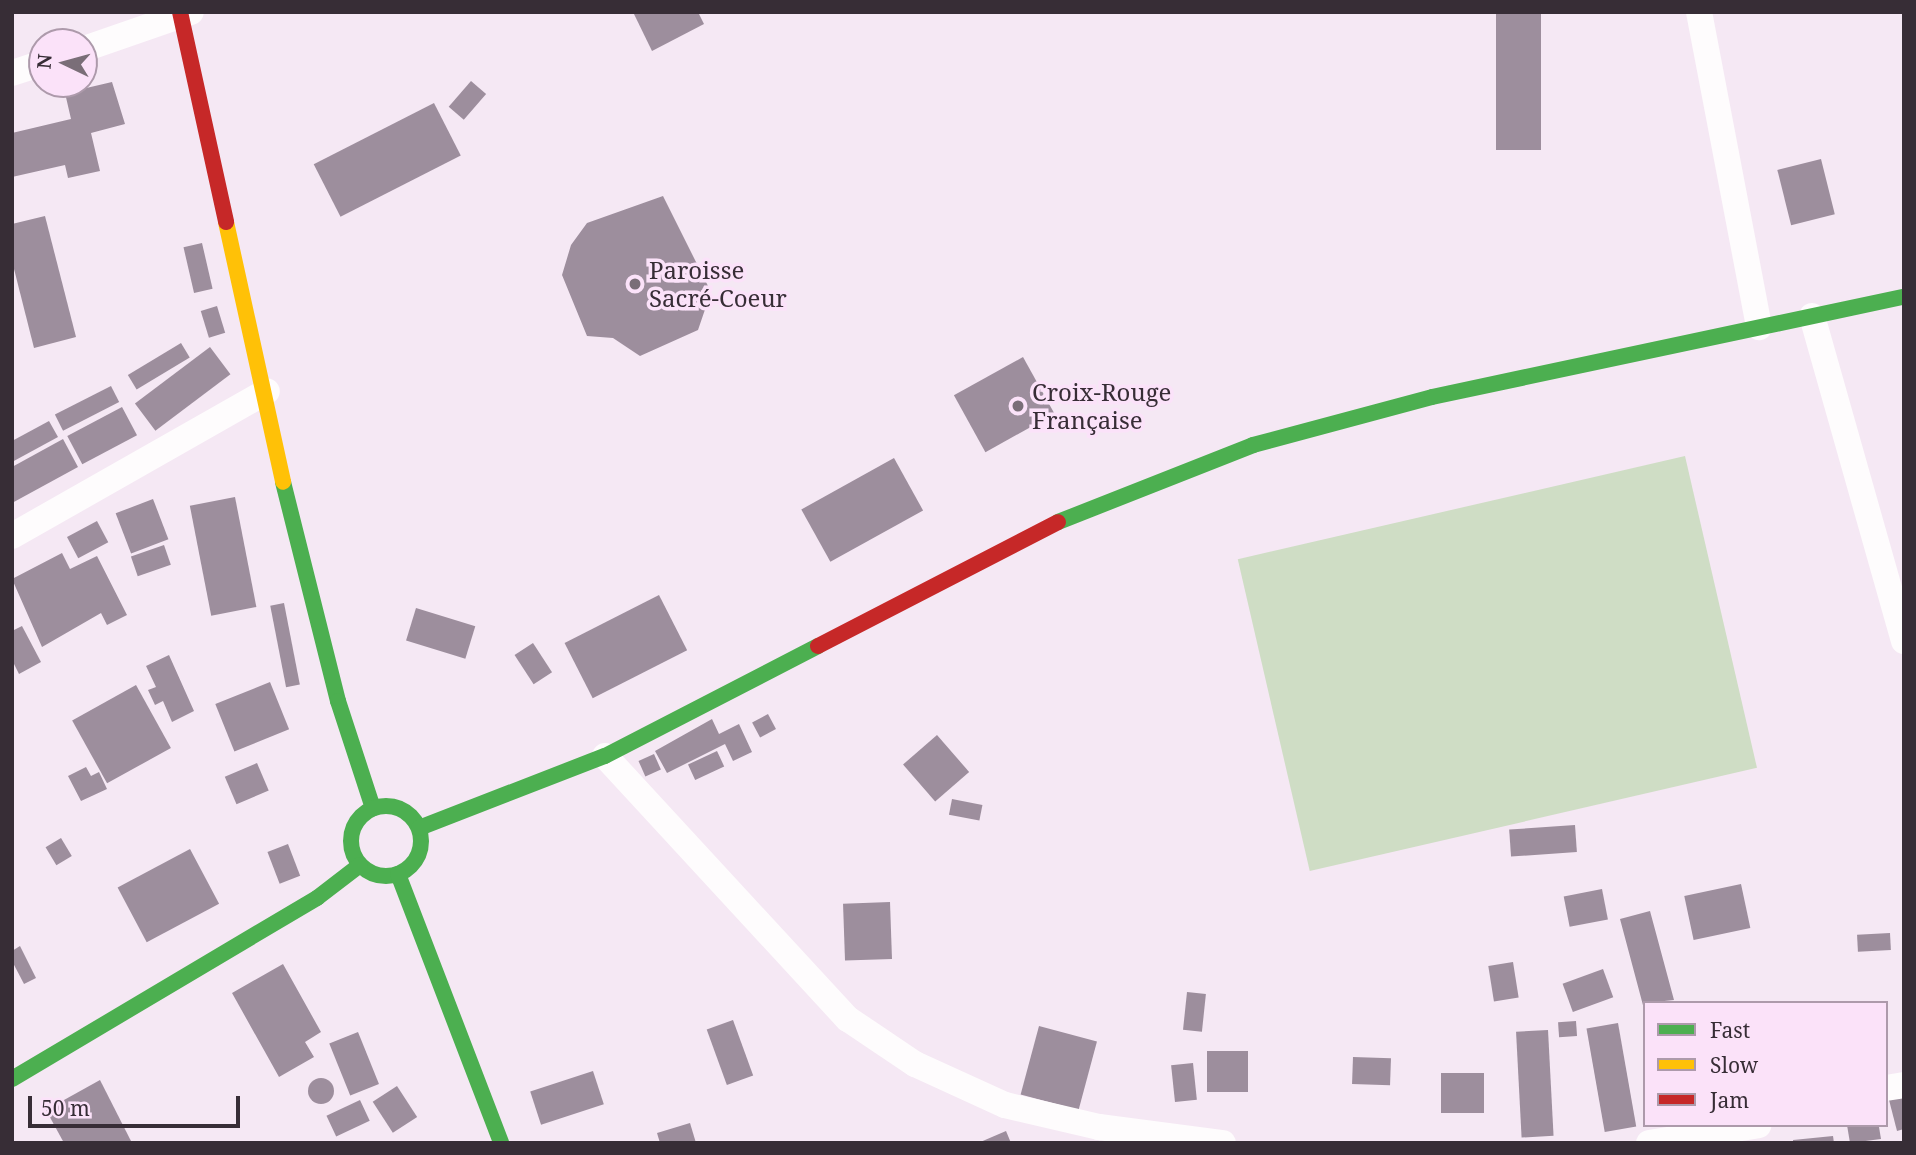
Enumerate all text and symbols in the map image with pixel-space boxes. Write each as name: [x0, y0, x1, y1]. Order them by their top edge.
north arrow: [28, 28, 98, 98]
text: N: [30, 53, 58, 70]
place label: Paroisse Sacré-Coeur: [649, 256, 787, 312]
marker: Paroisse Sacré-Coeur: [627, 276, 643, 292]
place label: Croix-Rouge Française: [1032, 378, 1171, 434]
marker: Croix-Rouge Française: [1010, 398, 1026, 414]
legend: [1643, 1001, 1888, 1127]
text: Fast: [1710, 1016, 1750, 1044]
text: Slow: [1710, 1051, 1758, 1079]
scale bar: [32, 1082, 243, 1126]
text: Jam: [1710, 1086, 1749, 1114]
text: 50 m: [41, 1094, 90, 1122]

